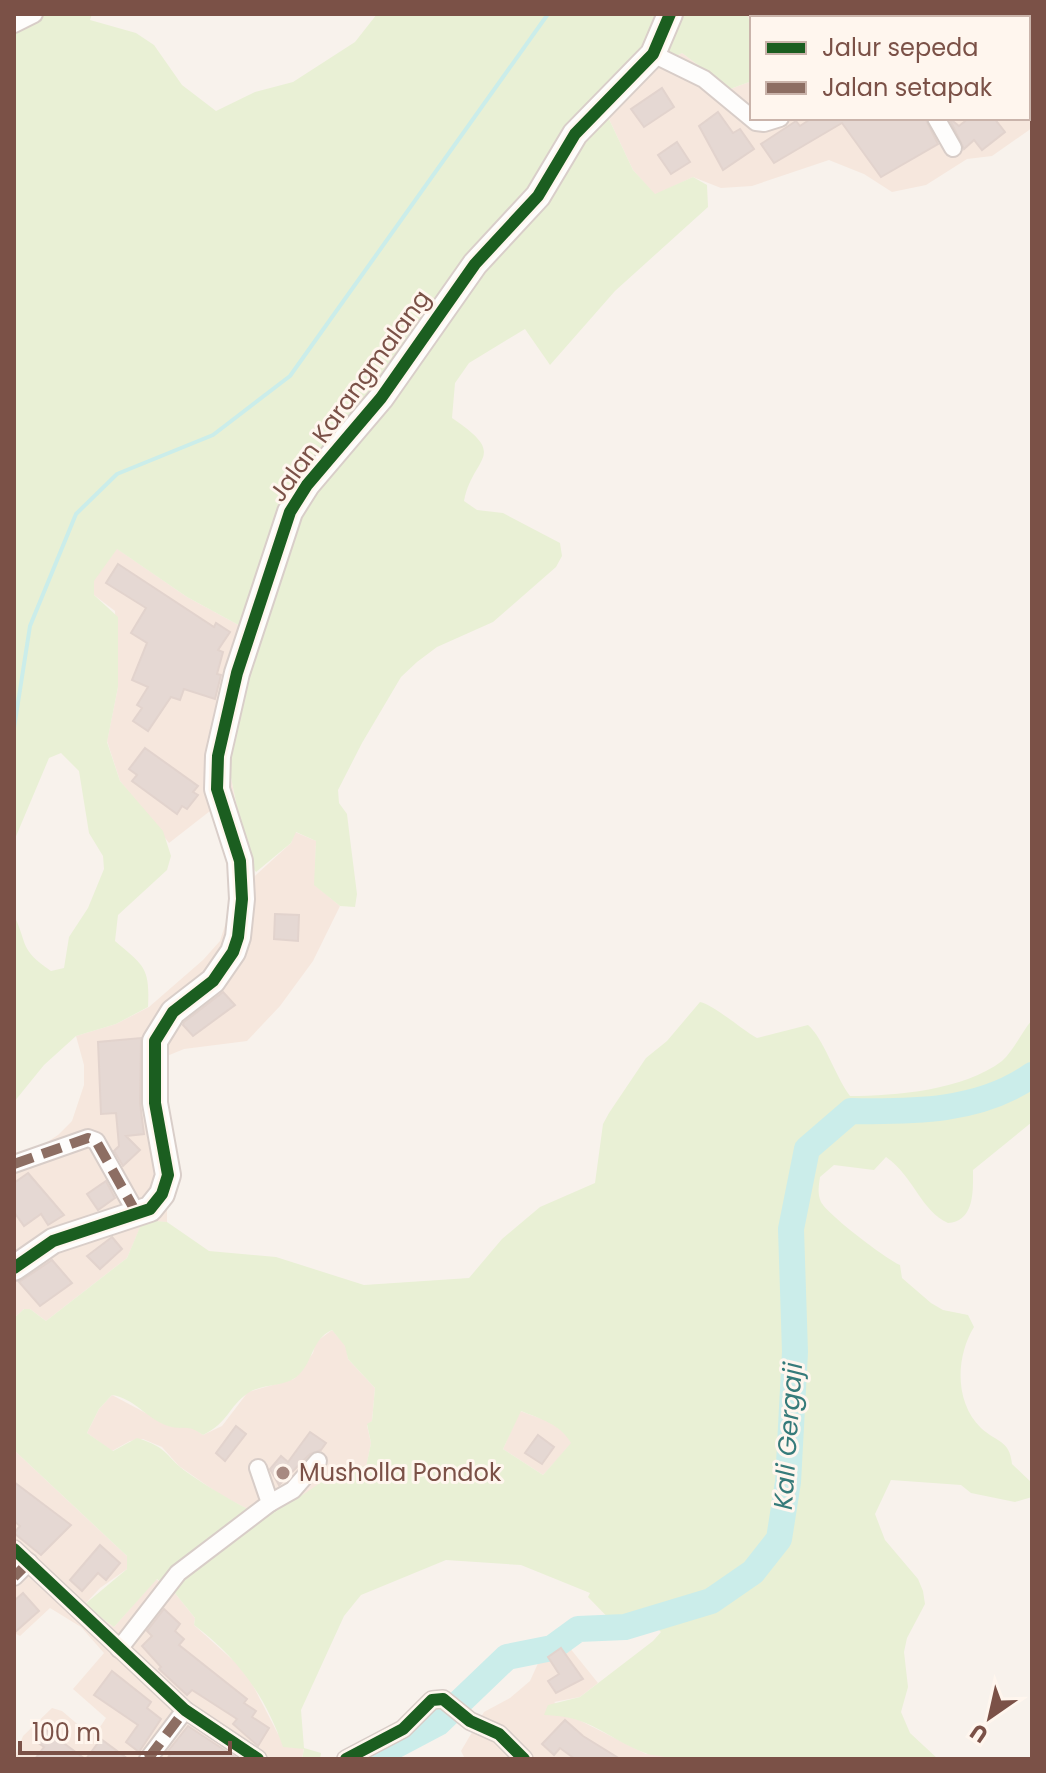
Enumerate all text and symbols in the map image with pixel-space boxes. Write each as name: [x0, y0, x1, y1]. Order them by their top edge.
legend: [750, 16, 1030, 120]
text: Jalur sepeda: [822, 31, 979, 64]
text: Jalan setapak: [822, 71, 993, 104]
street label: Jalan Karangmalang: [261, 283, 438, 508]
water label: Kali Gergaji: [765, 1360, 811, 1511]
place label: Musholla Pondok: [299, 1456, 502, 1489]
marker: Musholla Pondok: [274, 1464, 292, 1482]
north arrow: [950, 1677, 1030, 1757]
scale bar: [20, 1705, 230, 1755]
text: 100 m: [32, 1716, 101, 1749]
text: U: [964, 1716, 994, 1750]

